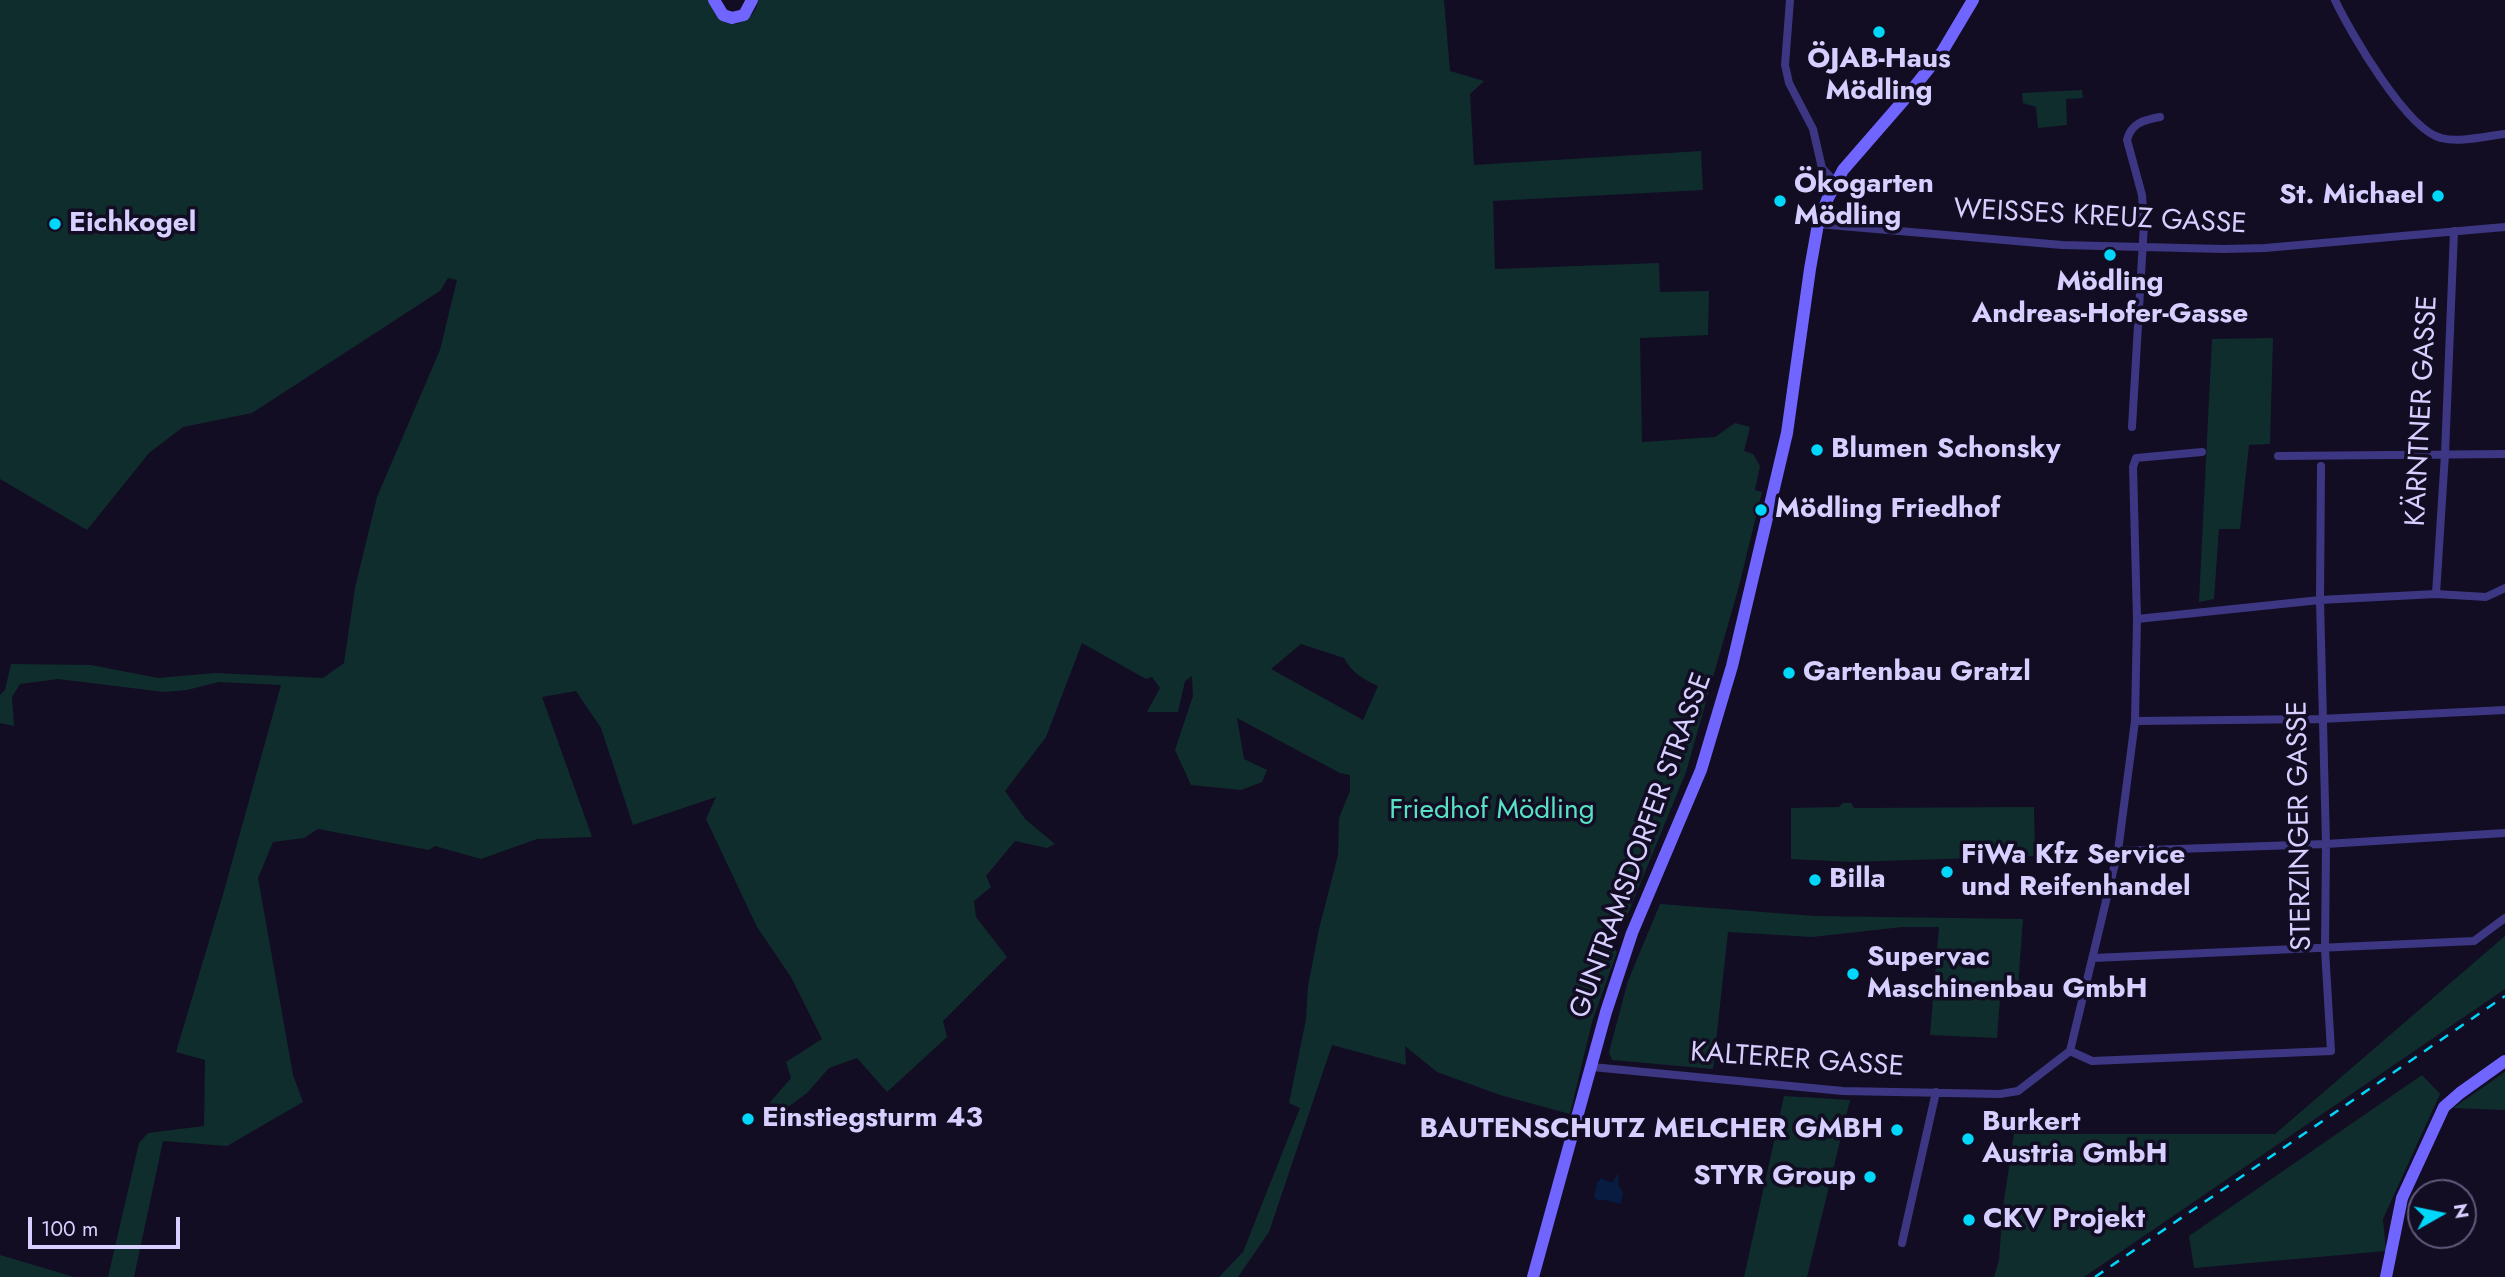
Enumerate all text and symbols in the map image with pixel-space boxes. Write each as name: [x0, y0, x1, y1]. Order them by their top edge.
marker: ÖJAB-Haus Mödling: [1871, 24, 1887, 40]
place label: ÖJAB-Haus Mödling: [1807, 43, 1951, 109]
place label: Ökogarten Mödling: [1794, 168, 1934, 234]
place label: St. Michael: [2279, 179, 2424, 213]
marker: St. Michael: [2430, 188, 2446, 204]
marker: Ökogarten Mödling: [1772, 193, 1788, 209]
street label: WEISSES KREUZ GASSE: [1953, 194, 2247, 242]
place label: Eichkogel: [69, 207, 196, 241]
marker: Eichkogel: [47, 216, 63, 232]
marker: Mödling Andreas-Hofer-Gasse: [2102, 247, 2118, 263]
place label: Mödling Andreas-Hofer-Gasse: [1972, 266, 2248, 332]
street label: KÄRNTNER GASSE: [2400, 295, 2446, 527]
place label: Blumen Schonsky: [1831, 433, 2061, 467]
marker: Blumen Schonsky: [1809, 442, 1825, 458]
place label: Mödling Friedhof: [1775, 493, 2000, 527]
marker: Mödling Friedhof: [1753, 502, 1769, 518]
place label: Gartenbau Gratzl: [1803, 656, 2031, 690]
marker: Gartenbau Gratzl: [1781, 665, 1797, 681]
street label: GUNTRAMSDORFER STRASSE: [1564, 669, 1720, 1023]
street label: STERZINGER GASSE: [2282, 701, 2320, 951]
park label: Friedhof Mödling: [1389, 794, 1595, 828]
place label: FiWa Kfz Service und Reifenhandel: [1961, 839, 2191, 905]
place label: Billa: [1829, 863, 1886, 897]
marker: FiWa Kfz Service und Reifenhandel: [1939, 864, 1955, 880]
marker: Billa: [1807, 872, 1823, 888]
place label: Supervac Maschinenbau GmbH: [1867, 941, 2147, 1007]
marker: Supervac Maschinenbau GmbH: [1845, 966, 1861, 982]
street label: KALTERER GASSE: [1689, 1037, 1905, 1085]
place label: Einstiegsturm 43: [762, 1102, 983, 1136]
place label: Burkert Austria GmbH: [1982, 1106, 2168, 1172]
marker: Einstiegsturm 43: [740, 1111, 756, 1127]
place label: BAUTENSCHUTZ MELCHER GMBH: [1420, 1113, 1883, 1147]
marker: BAUTENSCHUTZ MELCHER GMBH: [1889, 1122, 1905, 1138]
marker: Burkert Austria GmbH: [1960, 1131, 1976, 1147]
place label: STYR Group: [1693, 1160, 1856, 1194]
marker: STYR Group: [1862, 1169, 1878, 1185]
north arrow: [2407, 1179, 2477, 1249]
text: N: [2447, 1201, 2476, 1221]
place label: CKV Projekt: [1983, 1203, 2145, 1237]
scale bar: [32, 1204, 184, 1248]
marker: CKV Projekt: [1961, 1212, 1977, 1228]
text: 100 m: [41, 1214, 98, 1244]

